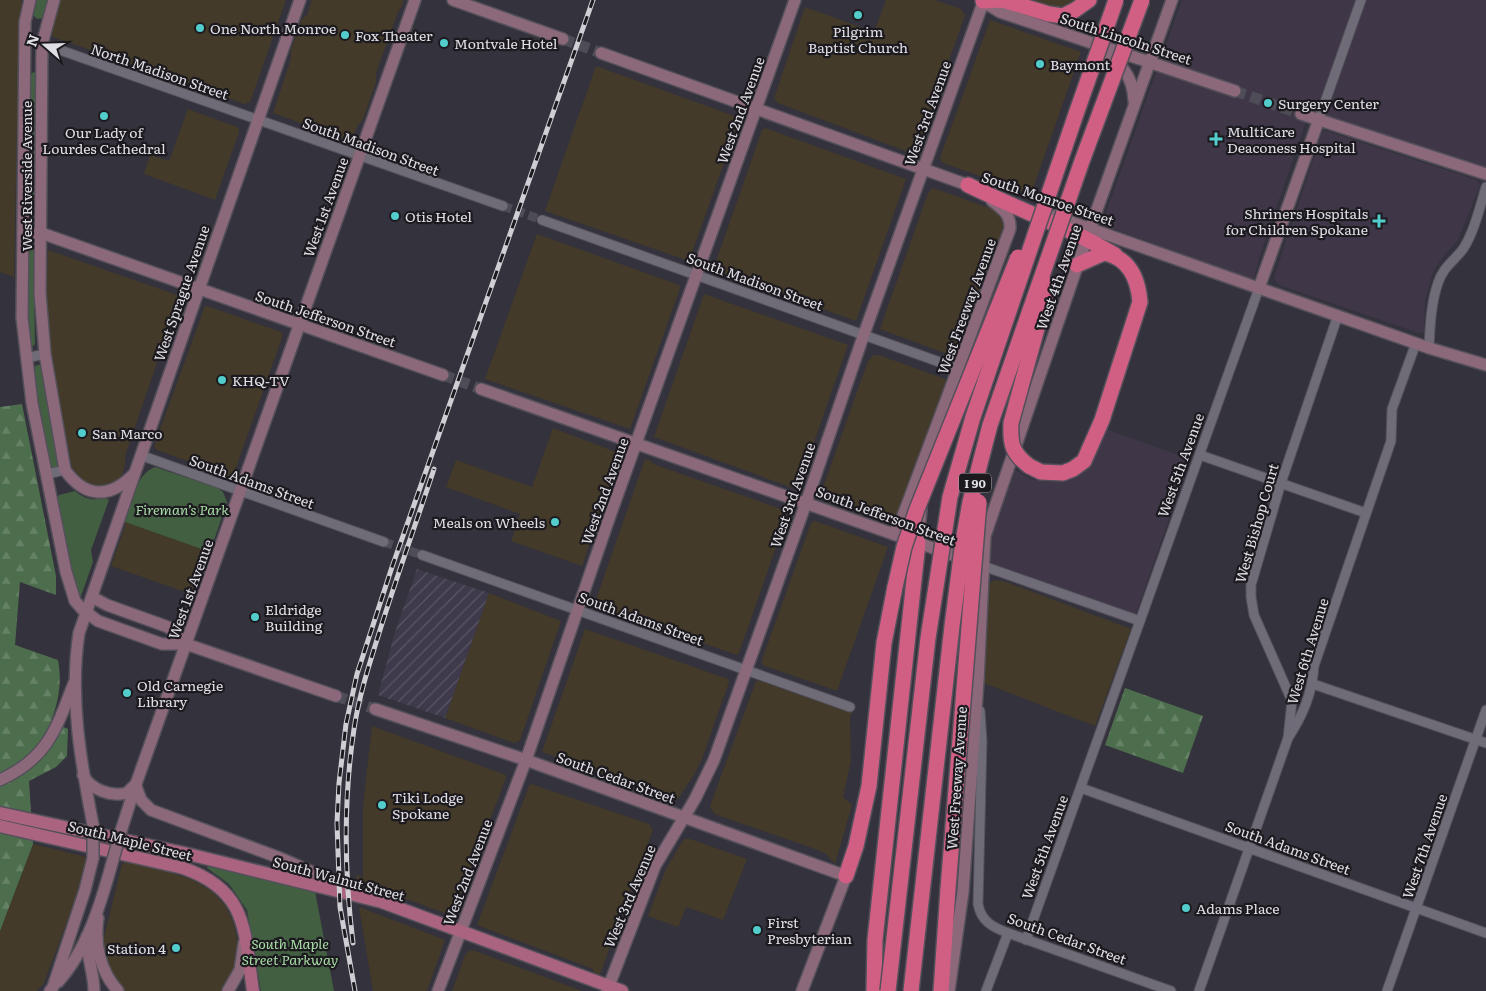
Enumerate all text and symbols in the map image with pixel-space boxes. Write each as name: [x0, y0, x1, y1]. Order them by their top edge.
street label: South Lincoln Street: [1058, 7, 1195, 69]
marker: Pilgrim Baptist Church: [852, 9, 864, 21]
place label: One North Monroe: [210, 18, 336, 38]
north arrow: [20, 20, 70, 70]
place label: Pilgrim Baptist Church: [808, 21, 908, 57]
marker: One North Monroe: [194, 22, 206, 34]
place label: Fox Theater: [355, 25, 433, 45]
marker: Fox Theater: [339, 29, 351, 41]
text: N: [20, 31, 43, 49]
place label: Montvale Hotel: [454, 33, 558, 53]
marker: Montvale Hotel: [438, 37, 450, 49]
street label: North Madison Street: [88, 38, 232, 104]
street label: West 2nd Avenue: [711, 54, 769, 166]
place label: Baymont: [1050, 54, 1110, 74]
street label: West 3rd Avenue: [899, 58, 955, 168]
marker: Baymont: [1034, 58, 1046, 70]
place label: Surgery Center: [1278, 93, 1379, 113]
marker: Surgery Center: [1262, 97, 1274, 109]
street label: West Riverside Avenue: [16, 101, 36, 251]
marker: Our Lady of Lourdes Cathedral: [98, 110, 110, 122]
street label: South Madison Street: [300, 112, 442, 180]
place label: MultiCare Deaconess Hospital: [1227, 121, 1356, 157]
place label: Our Lady of Lourdes Cathedral: [42, 122, 166, 158]
marker: MultiCare Deaconess Hospital: [1209, 132, 1223, 146]
street label: West 1st Avenue: [298, 154, 352, 260]
street label: South Monroe Street: [979, 166, 1117, 230]
place label: Shriners Hospitals for Children Spokane: [1226, 203, 1368, 239]
place label: Otis Hotel: [405, 206, 472, 226]
marker: Otis Hotel: [389, 210, 401, 222]
marker: Shriners Hospitals for Children Spokane: [1372, 214, 1386, 228]
street label: West Sprague Avenue: [148, 222, 214, 364]
street label: West 4th Avenue: [1031, 222, 1085, 332]
street label: West Freeway Avenue: [932, 235, 1000, 377]
street label: South Madison Street: [684, 247, 826, 315]
street label: South Jefferson Street: [253, 285, 399, 352]
place label: KHQ-TV: [232, 370, 290, 390]
marker: KHQ-TV: [216, 374, 228, 386]
street label: West 5th Avenue: [1152, 410, 1208, 520]
place label: San Marco: [92, 423, 162, 443]
marker: San Marco: [76, 427, 88, 439]
street label: West 2nd Avenue: [575, 435, 633, 547]
street label: West 3rd Avenue: [765, 440, 819, 550]
street label: South Adams Street: [187, 449, 318, 513]
street label: West Bishop Court: [1229, 460, 1283, 585]
road number: I 90: [959, 473, 991, 492]
street label: South Jefferson Street: [813, 480, 959, 550]
park label: Fireman’s Park: [135, 499, 229, 519]
place label: Meals on Wheels: [433, 512, 545, 532]
marker: Meals on Wheels: [549, 516, 561, 528]
street label: West 1st Avenue: [163, 536, 217, 642]
street label: South Adams Street: [576, 586, 707, 650]
street label: West 6th Avenue: [1281, 595, 1333, 707]
place label: Eldridge Building: [265, 599, 323, 635]
marker: Eldridge Building: [249, 611, 261, 623]
place label: Old Carnegie Library: [137, 675, 223, 711]
marker: Old Carnegie Library: [121, 687, 133, 699]
street label: West Freeway Avenue: [941, 706, 971, 850]
street label: South Cedar Street: [554, 746, 679, 808]
place label: Tiki Lodge Spokane: [392, 787, 463, 823]
street label: West 7th Avenue: [1397, 791, 1451, 901]
street label: West 5th Avenue: [1016, 792, 1072, 902]
marker: Tiki Lodge Spokane: [376, 799, 388, 811]
street label: South Maple Street: [66, 815, 194, 865]
street label: South Adams Street: [1223, 815, 1354, 879]
street label: West 2nd Avenue: [437, 816, 497, 928]
street label: West 3rd Avenue: [598, 841, 660, 951]
street label: South Walnut Street: [271, 851, 408, 905]
place label: Adams Place: [1196, 898, 1280, 918]
marker: Adams Place: [1180, 902, 1192, 914]
street label: South Cedar Street: [1005, 907, 1130, 969]
place label: First Presbyterian: [767, 912, 852, 948]
marker: First Presbyterian: [751, 924, 763, 936]
park label: South Maple Street Parkway: [242, 933, 338, 969]
place label: Station 4: [107, 938, 166, 958]
marker: Station 4: [170, 942, 182, 954]

